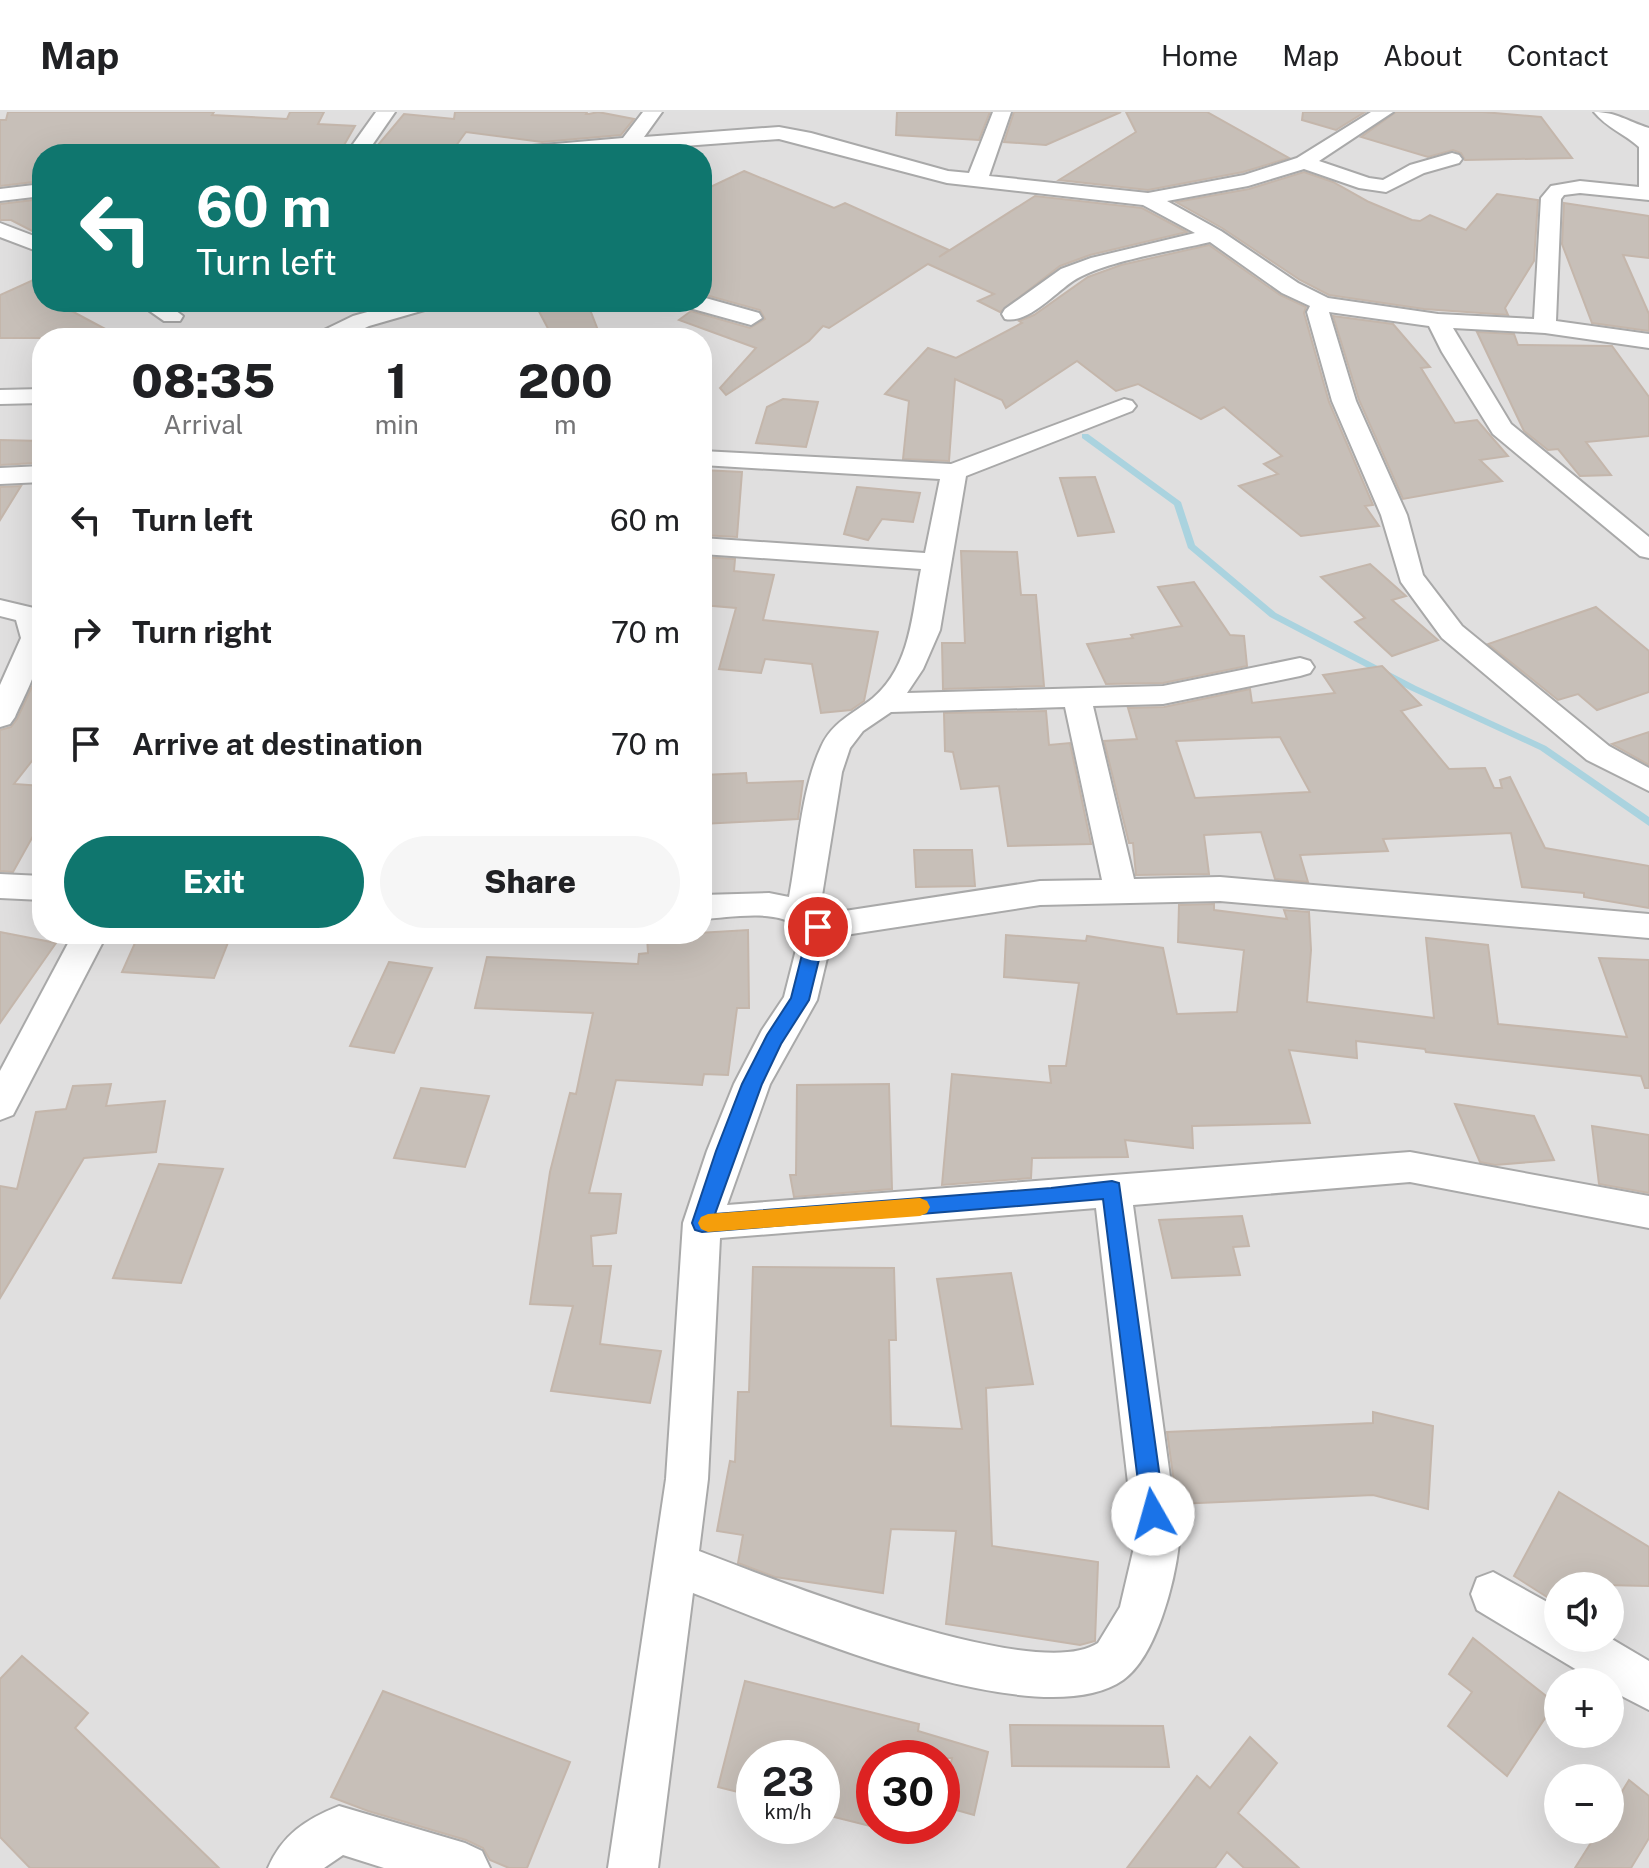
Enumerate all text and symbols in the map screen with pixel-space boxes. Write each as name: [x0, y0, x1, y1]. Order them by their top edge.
text: Map: [40, 33, 119, 78]
text: Home: [1161, 39, 1238, 72]
text: Map: [1282, 39, 1339, 72]
text: About: [1383, 39, 1463, 72]
text: Contact: [1507, 39, 1609, 72]
text: 60 m: [196, 174, 332, 240]
icon: left: [64, 176, 168, 280]
text: Turn left: [196, 241, 337, 283]
text: 08:35: [131, 352, 275, 409]
text: 1: [386, 352, 407, 409]
text: 200: [518, 352, 613, 409]
text: Arrival: [163, 409, 243, 440]
text: min: [375, 409, 419, 440]
text: m: [554, 409, 577, 440]
icon: left: [64, 498, 108, 542]
text: Turn left: [132, 502, 253, 538]
text: 60 m: [610, 502, 680, 538]
icon: right: [64, 610, 108, 654]
text: Turn right: [132, 614, 272, 650]
text: 70 m: [611, 614, 680, 650]
icon: arrive: [64, 722, 108, 766]
text: Arrive at destination: [132, 726, 423, 762]
text: 70 m: [611, 726, 680, 762]
button: Exit: [64, 836, 364, 928]
button: Share: [380, 836, 680, 928]
pin: [784, 893, 852, 961]
icon: arrive: [796, 905, 840, 949]
position arrow: [1111, 1472, 1195, 1556]
map controls: [1544, 1572, 1624, 1844]
button: sound: [1544, 1572, 1624, 1652]
button: +: [1544, 1668, 1624, 1748]
speed limit sign: 30: [856, 1740, 960, 1844]
text: 23: [762, 1758, 814, 1805]
button: −: [1544, 1764, 1624, 1844]
text: km/h: [764, 1800, 812, 1824]

